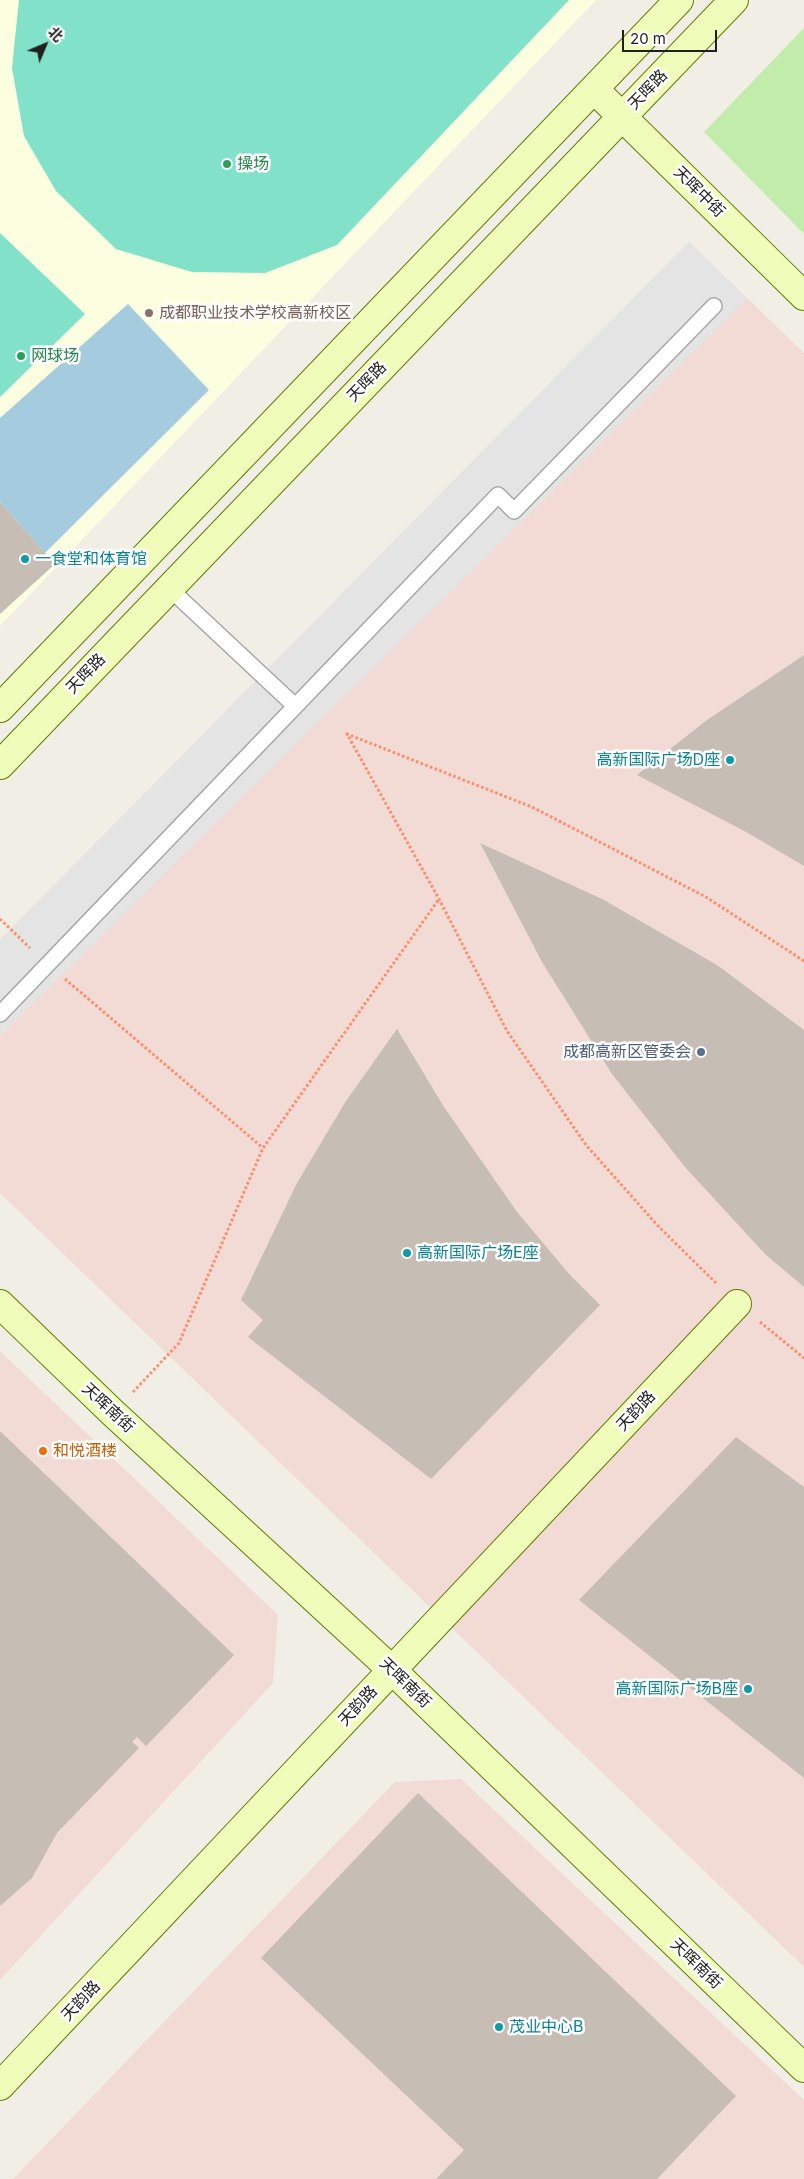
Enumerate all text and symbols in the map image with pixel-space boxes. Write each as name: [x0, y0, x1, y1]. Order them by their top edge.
north arrow: [20, 20, 70, 70]
scale bar: [624, 20, 719, 52]
text: 北: [45, 23, 67, 45]
text: 20 m: [630, 29, 666, 48]
street label: 天晖路: [624, 66, 672, 114]
place label: 操场: [237, 154, 269, 174]
marker: 操场: [221, 158, 233, 170]
street label: 天晖中街: [670, 163, 728, 221]
place label: 成都职业技术学校高新校区: [159, 303, 351, 323]
marker: 成都职业技术学校高新校区: [143, 307, 155, 319]
place label: 网球场: [31, 346, 79, 366]
marker: 网球场: [15, 350, 27, 362]
street label: 天晖路: [343, 358, 391, 406]
place label: 一食堂和体育馆: [35, 549, 147, 569]
marker: 一食堂和体育馆: [19, 553, 31, 565]
street label: 天晖路: [62, 650, 110, 698]
place label: 高新国际广场D座: [596, 750, 720, 770]
marker: 高新国际广场D座: [724, 754, 736, 766]
place label: 成都高新区管委会: [563, 1042, 691, 1062]
marker: 成都高新区管委会: [695, 1046, 707, 1058]
place label: 高新国际广场E座: [417, 1243, 539, 1263]
marker: 高新国际广场E座: [401, 1247, 413, 1259]
street label: 天晖南街: [78, 1379, 138, 1437]
street label: 天韵路: [613, 1387, 659, 1435]
place label: 和悦酒楼: [53, 1441, 117, 1461]
marker: 和悦酒楼: [37, 1445, 49, 1457]
street label: 天晖南街: [375, 1654, 435, 1712]
place label: 高新国际广场B座: [616, 1679, 738, 1699]
street label: 天韵路: [335, 1682, 381, 1730]
marker: 高新国际广场B座: [742, 1683, 754, 1695]
street label: 天晖南街: [666, 1935, 726, 1993]
street label: 天韵路: [58, 1977, 104, 2025]
place label: 茂业中心B: [509, 2017, 583, 2037]
marker: 茂业中心B: [493, 2021, 505, 2033]

